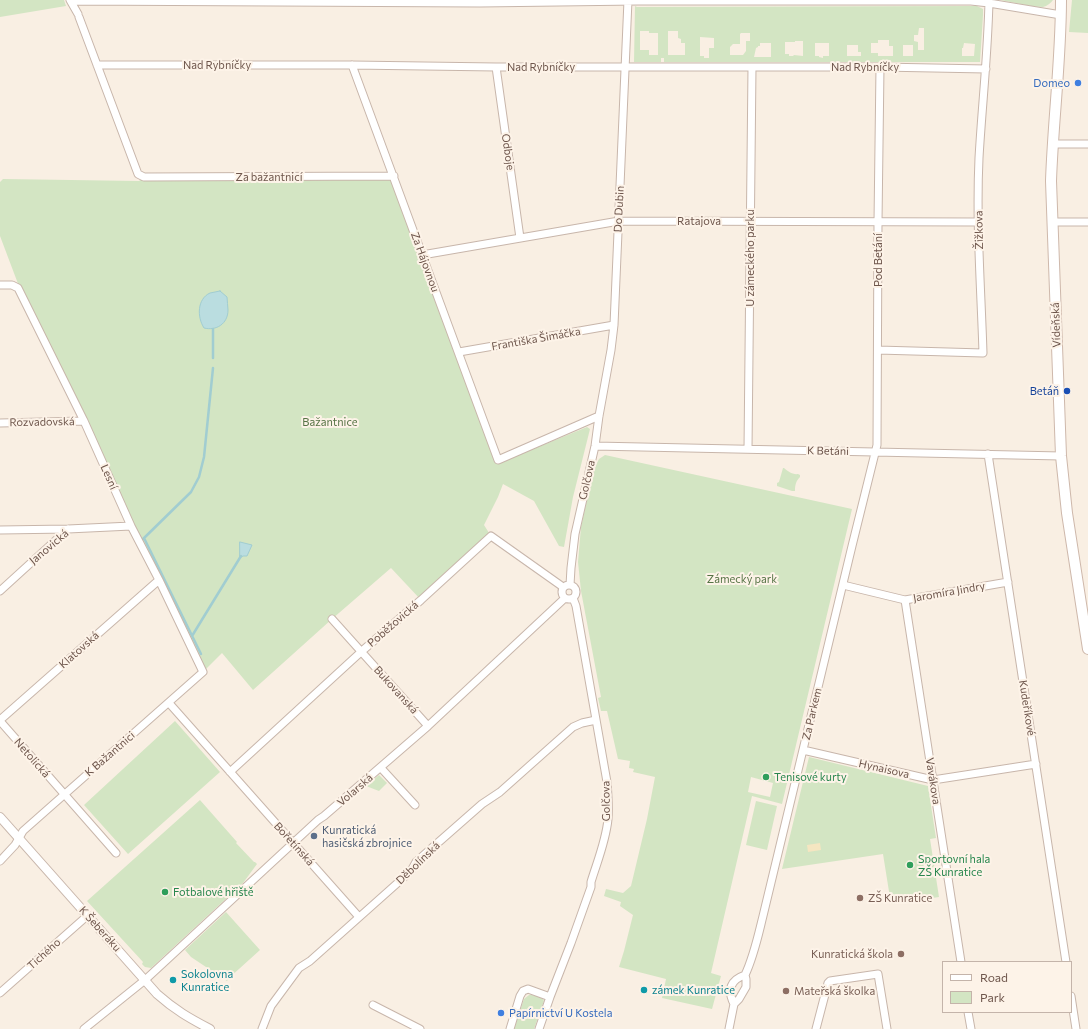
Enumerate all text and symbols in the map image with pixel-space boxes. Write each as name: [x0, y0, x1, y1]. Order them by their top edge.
street label: Nad Rybníčky: [183, 58, 251, 72]
street label: Nad Rybníčky: [507, 60, 575, 74]
street label: Nad Rybníčky: [831, 60, 899, 74]
place label: Domeo: [1033, 76, 1070, 90]
marker: Domeo: [1073, 78, 1083, 88]
street label: Odboje: [499, 133, 517, 171]
street label: Za bažantnicí: [236, 170, 302, 184]
street label: Do Dubin: [611, 185, 627, 233]
street label: U zámeckého parku: [743, 209, 757, 307]
street label: Žižkova: [972, 210, 986, 250]
street label: Ratajova: [677, 214, 721, 228]
street label: Za Hájovnou: [408, 230, 442, 294]
street label: Pod Betání: [871, 233, 885, 287]
street label: Vídeňská: [1049, 302, 1063, 348]
street label: Františka Šimáčka: [490, 325, 582, 353]
place label: Betáň: [1030, 384, 1059, 398]
marker: Betáň: [1062, 386, 1072, 396]
street label: Rozvadovská: [9, 415, 75, 429]
park label: Bažantnice: [302, 415, 358, 429]
street label: K Betáni: [807, 444, 849, 458]
street label: Golčova: [576, 459, 598, 501]
street label: Lesní: [98, 462, 120, 492]
street label: Janovická: [27, 527, 71, 567]
park label: Zámecký park: [707, 572, 777, 586]
street label: Jaromíra Jindry: [912, 579, 986, 605]
street label: Poběžovická: [365, 598, 421, 650]
street label: Klatovská: [56, 629, 102, 671]
street label: Bukovanská: [371, 663, 421, 717]
street label: Kudeříkové: [1016, 679, 1038, 737]
street label: Za Parkem: [800, 686, 824, 742]
street label: K Bažantnici: [82, 729, 138, 779]
street label: Netolická: [11, 736, 53, 780]
street label: Hynaisova: [857, 757, 911, 781]
street label: Vavákova: [923, 757, 943, 805]
place label: Tenisové kurty: [774, 770, 847, 784]
street label: Volarská: [335, 771, 375, 809]
marker: Tenisové kurty: [761, 772, 771, 782]
street label: Golčova: [599, 781, 613, 821]
street label: Bořetínská: [271, 820, 317, 868]
place label: Kunratická hasičská zbrojnice: [322, 823, 412, 849]
marker: Kunratická hasičská zbrojnice: [309, 831, 319, 841]
street label: Děbolínská: [393, 839, 443, 887]
place label: Sportovní hala ZŠ Kunratice: [918, 852, 990, 878]
marker: Sportovní hala ZŠ Kunratice: [905, 860, 915, 870]
place label: Fotbalové hřiště: [173, 885, 254, 899]
marker: Fotbalové hřiště: [160, 887, 170, 897]
place label: ZŠ Kunratice: [868, 891, 932, 905]
marker: ZŠ Kunratice: [855, 893, 865, 903]
street label: K Šeberáku: [76, 904, 124, 954]
street label: Tichého: [25, 936, 63, 972]
place label: Kunratická škola: [811, 947, 893, 961]
marker: Kunratická škola: [896, 949, 906, 959]
legend: [942, 961, 1072, 1013]
place label: Sokolovna Kunratice: [181, 967, 233, 993]
text: Road: [980, 970, 1008, 984]
marker: Sokolovna Kunratice: [168, 975, 178, 985]
place label: zámek Kunratice: [652, 983, 735, 997]
place label: Mateřská školka: [794, 984, 875, 998]
marker: zámek Kunratice: [639, 985, 649, 995]
marker: Mateřská školka: [781, 986, 791, 996]
text: Park: [980, 990, 1005, 1004]
place label: Papírnictví U Kostela: [509, 1006, 612, 1020]
marker: Papírnictví U Kostela: [496, 1008, 506, 1018]

